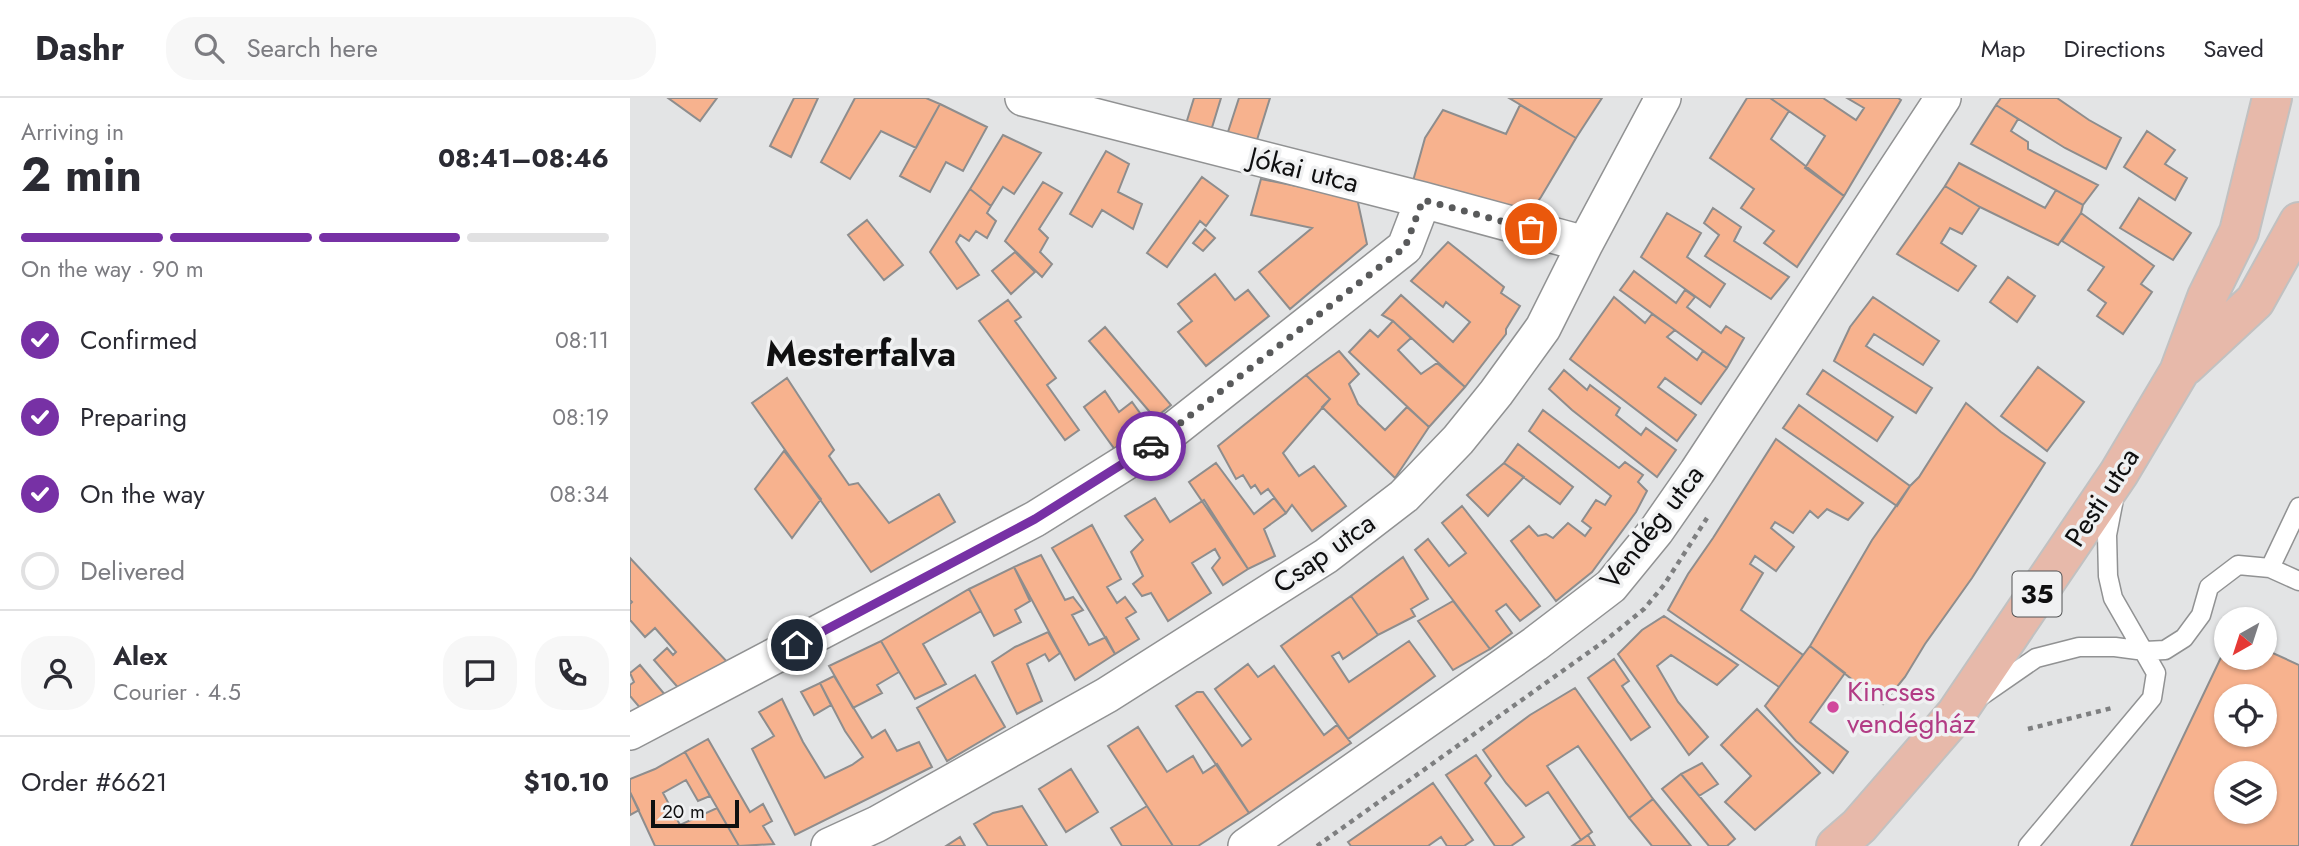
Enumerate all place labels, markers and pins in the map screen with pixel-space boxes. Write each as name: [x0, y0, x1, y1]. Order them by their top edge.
pin: [1501, 199, 1561, 259]
pin: [767, 615, 827, 675]
place label: Kincses vendégház: [1847, 671, 1976, 744]
marker: Kincses vendégház: [1825, 699, 1841, 715]

